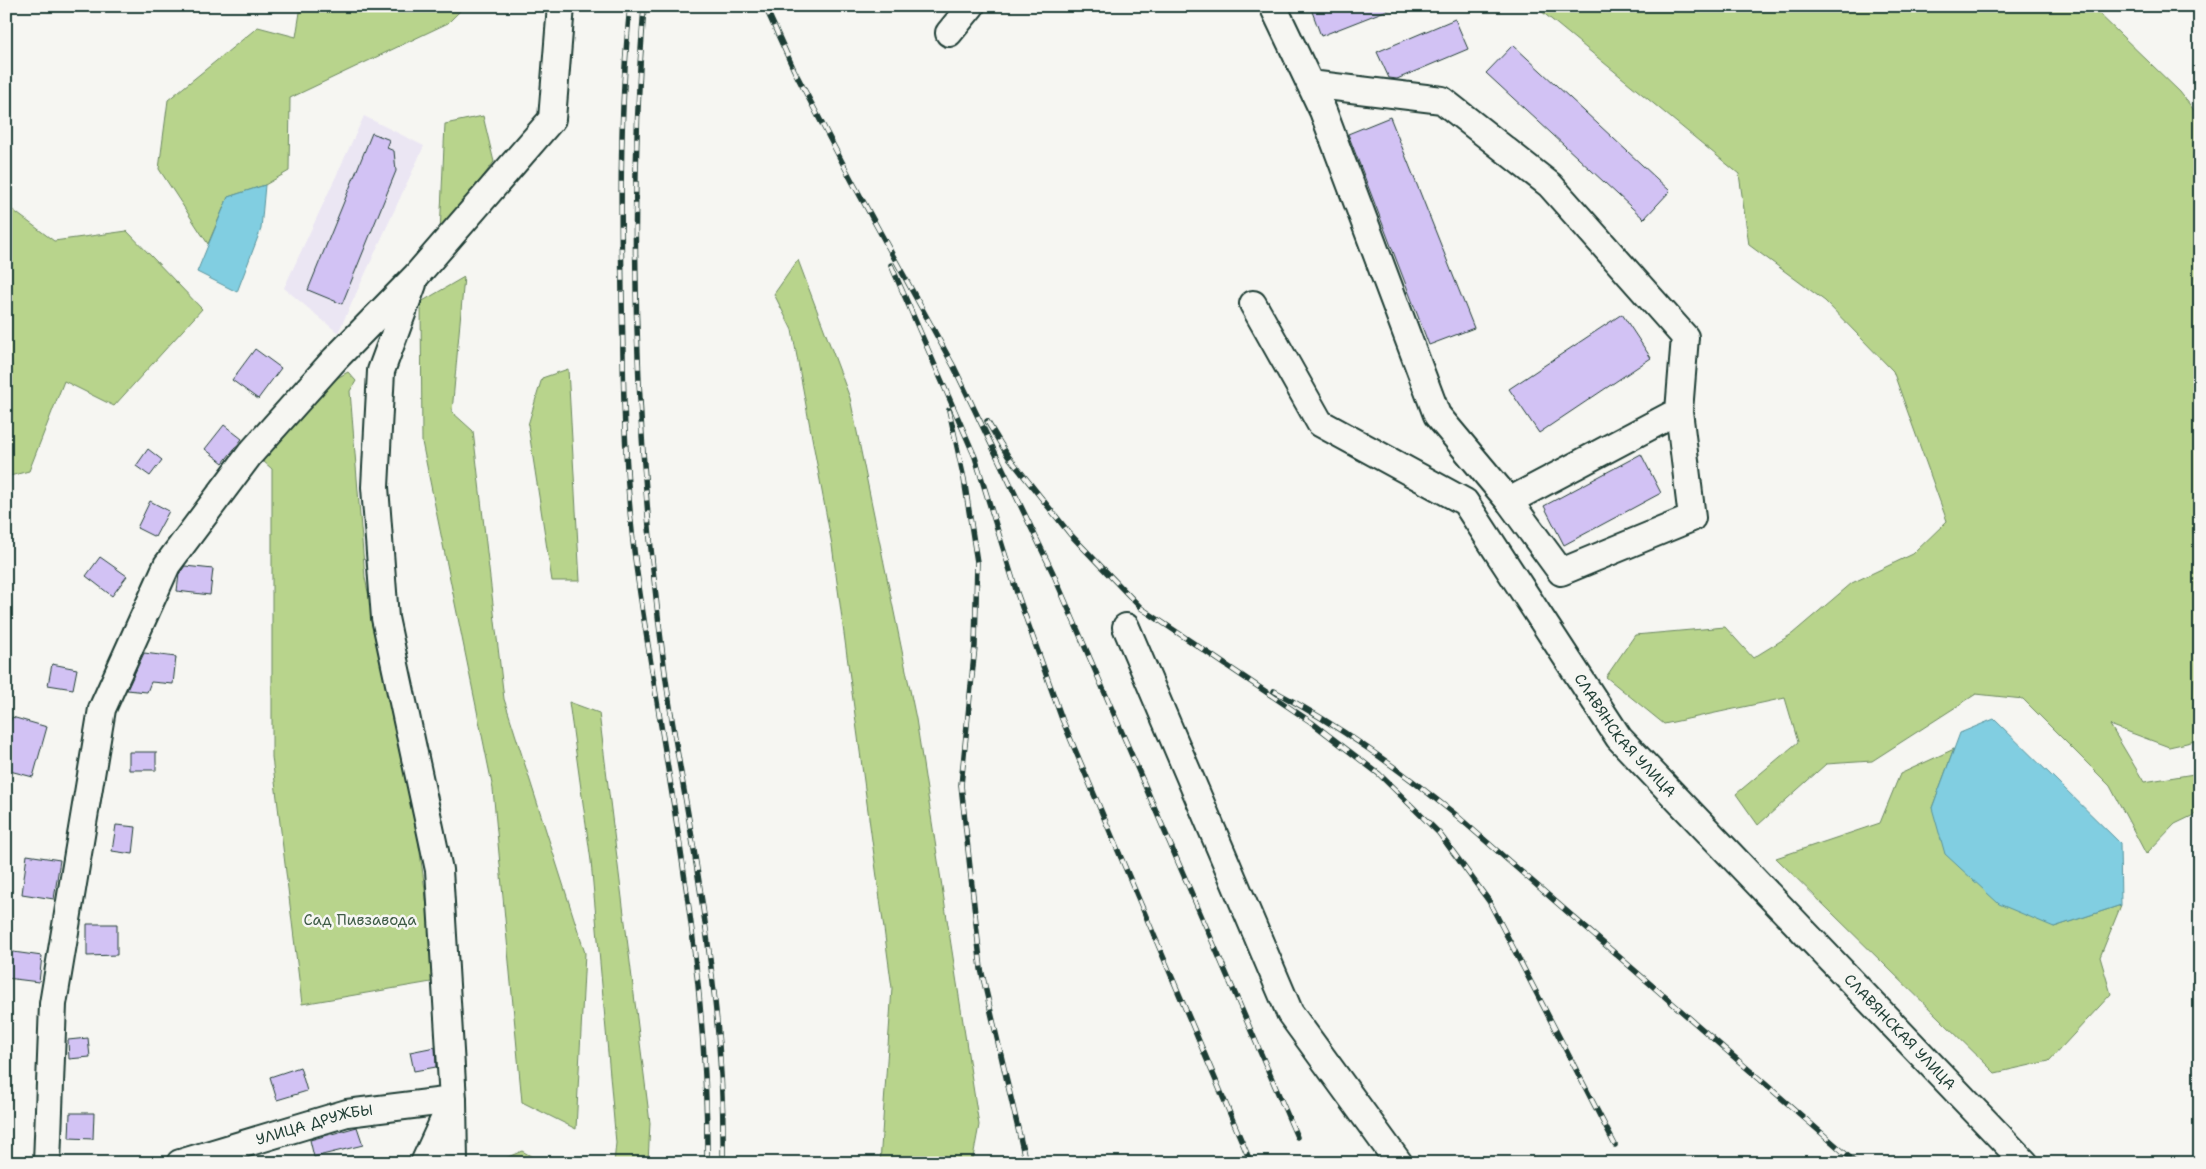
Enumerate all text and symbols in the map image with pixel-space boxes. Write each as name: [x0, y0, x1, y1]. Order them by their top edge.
street label: СЛАВЯНСКАЯ УЛИЦА: [1569, 669, 1680, 802]
park label: Сад Пивзавода: [304, 910, 417, 930]
street label: СЛАВЯНСКАЯ УЛИЦА: [1840, 970, 1960, 1094]
street label: УЛИЦА ДРУЖБЫ: [254, 1100, 374, 1150]

